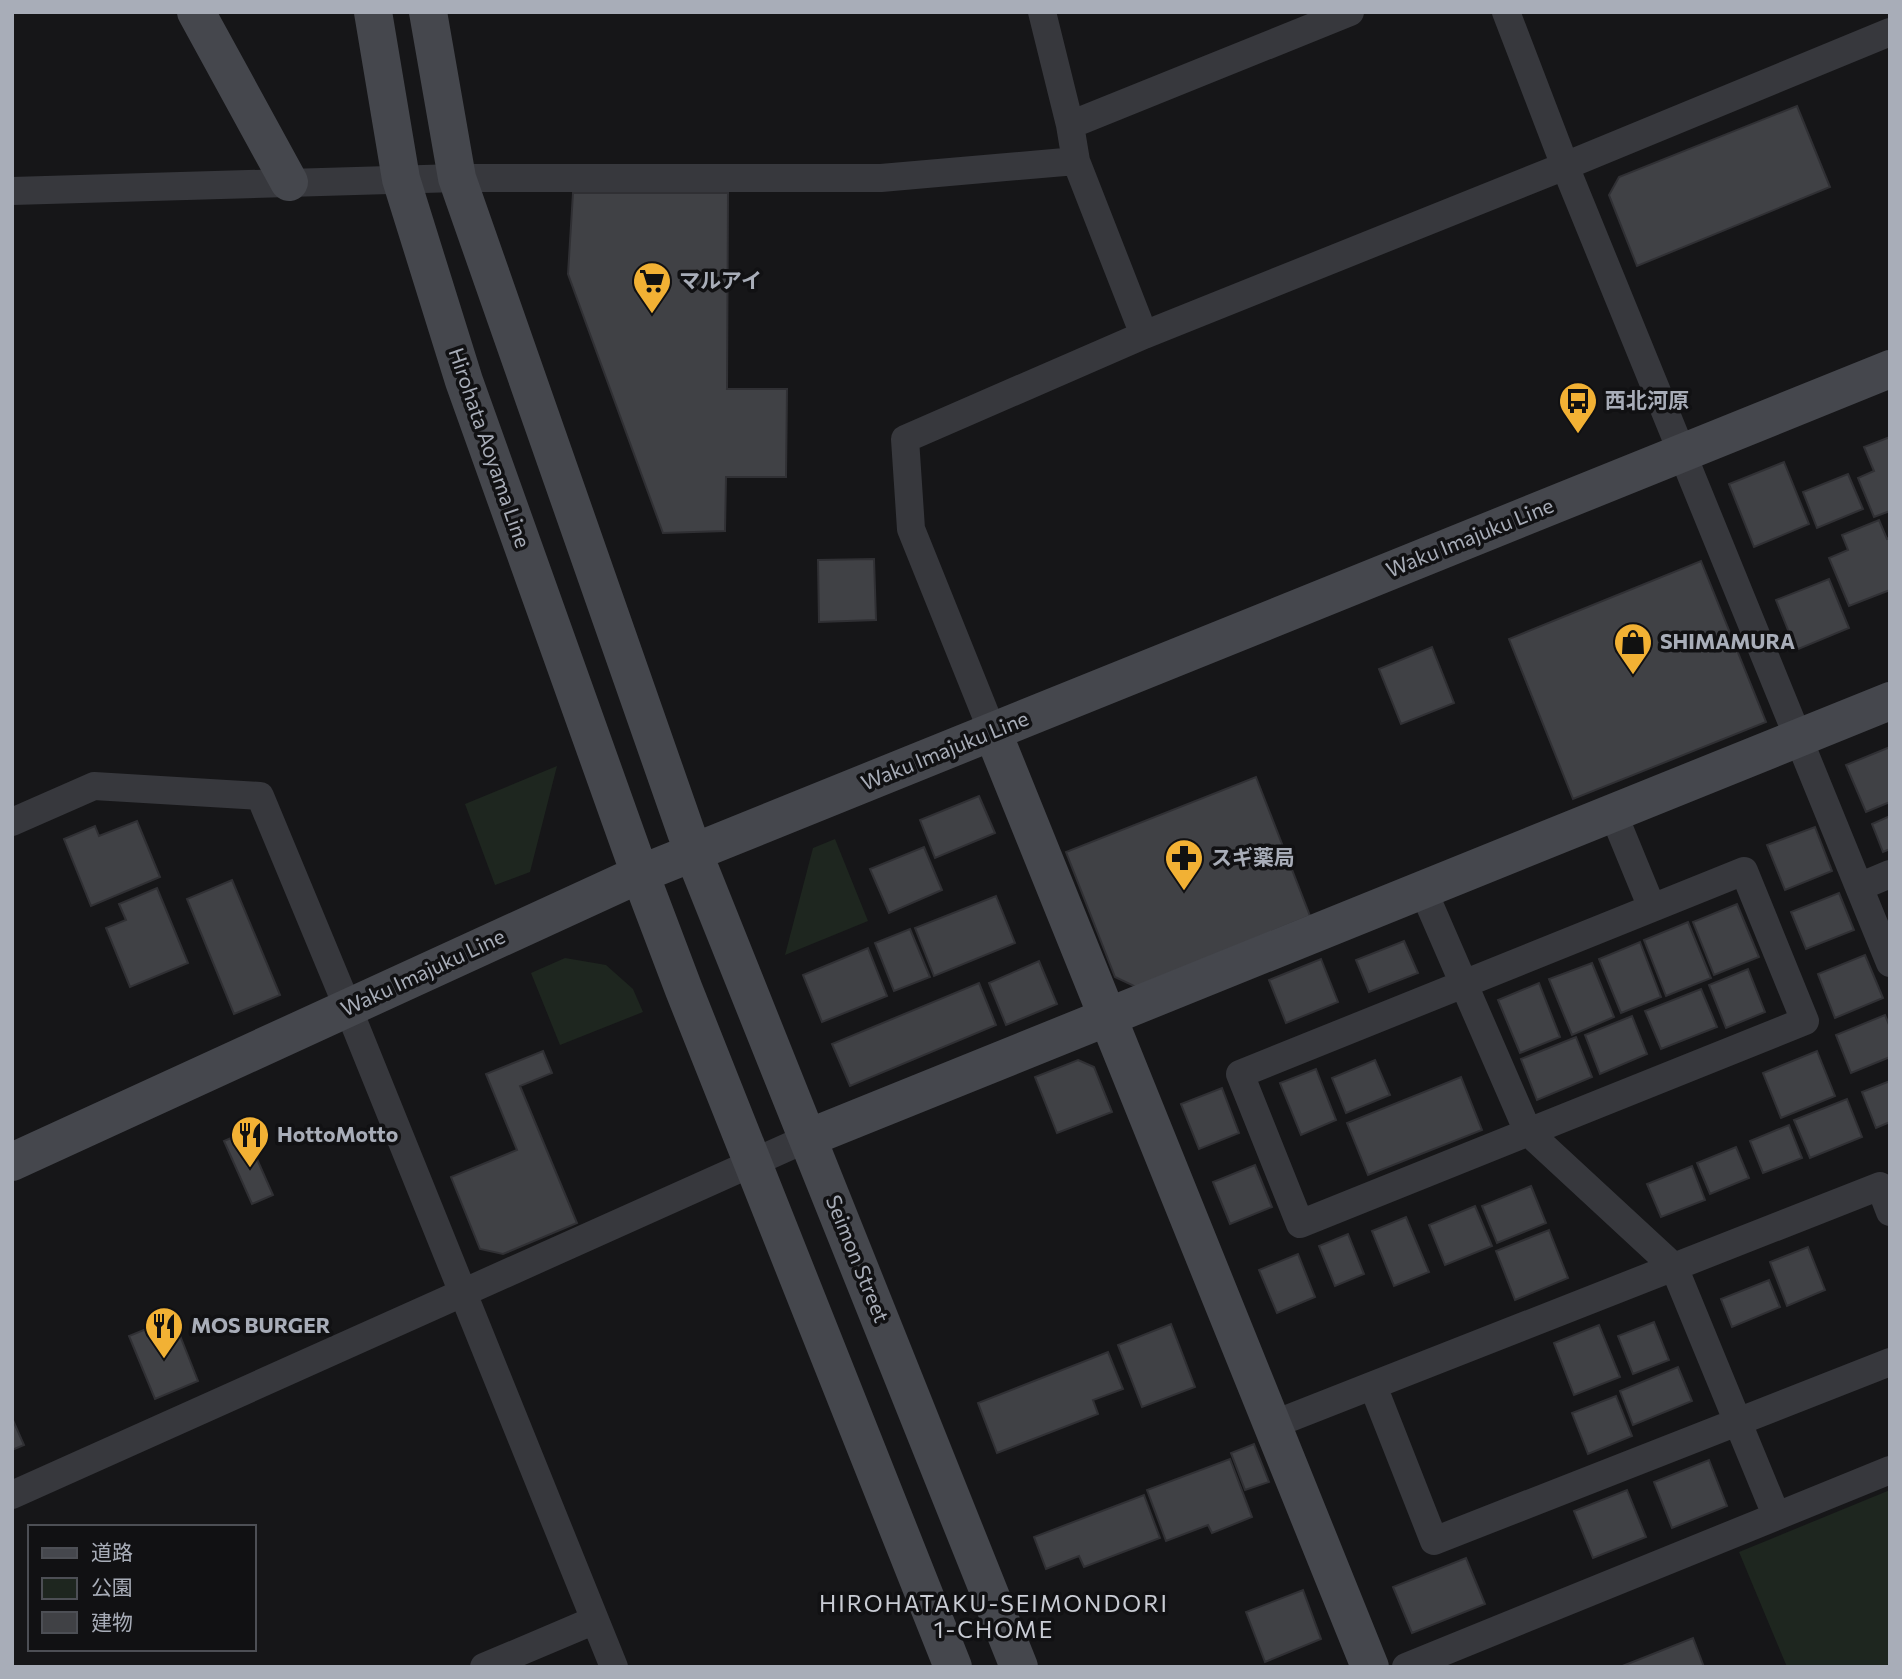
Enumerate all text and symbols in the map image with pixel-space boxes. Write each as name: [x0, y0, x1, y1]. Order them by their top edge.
supermarket icon: マルアイ: [631, 260, 673, 315]
place label: マルアイ: [679, 267, 762, 292]
street label: Hirohata Aoyama Line: [444, 344, 536, 551]
bus stop icon: 西北河原: [1557, 380, 1599, 435]
place label: 西北河原: [1605, 387, 1689, 412]
street label: Waku Imajuku Line: [1382, 492, 1557, 582]
shop icon: SHIMAMURA: [1612, 621, 1654, 676]
place label: SHIMAMURA: [1660, 628, 1795, 653]
street label: Waku Imajuku Line: [857, 705, 1032, 795]
pharmacy icon: スギ薬局: [1163, 837, 1205, 892]
place label: スギ薬局: [1211, 844, 1295, 869]
street label: Waku Imajuku Line: [336, 923, 508, 1021]
restaurant icon: HottoMotto: [229, 1114, 271, 1169]
place label: HottoMotto: [277, 1121, 398, 1146]
street label: Seimon Street: [822, 1191, 895, 1326]
restaurant icon: MOS BURGER: [143, 1305, 185, 1360]
place label: MOS BURGER: [191, 1312, 331, 1337]
legend: [28, 1525, 256, 1651]
text: 道路: [91, 1539, 133, 1564]
text: 公園: [91, 1574, 133, 1599]
district label: HIROHATAKU-SEIMONDORI 1-CHOME: [819, 1589, 1169, 1643]
text: 建物: [91, 1609, 133, 1634]

